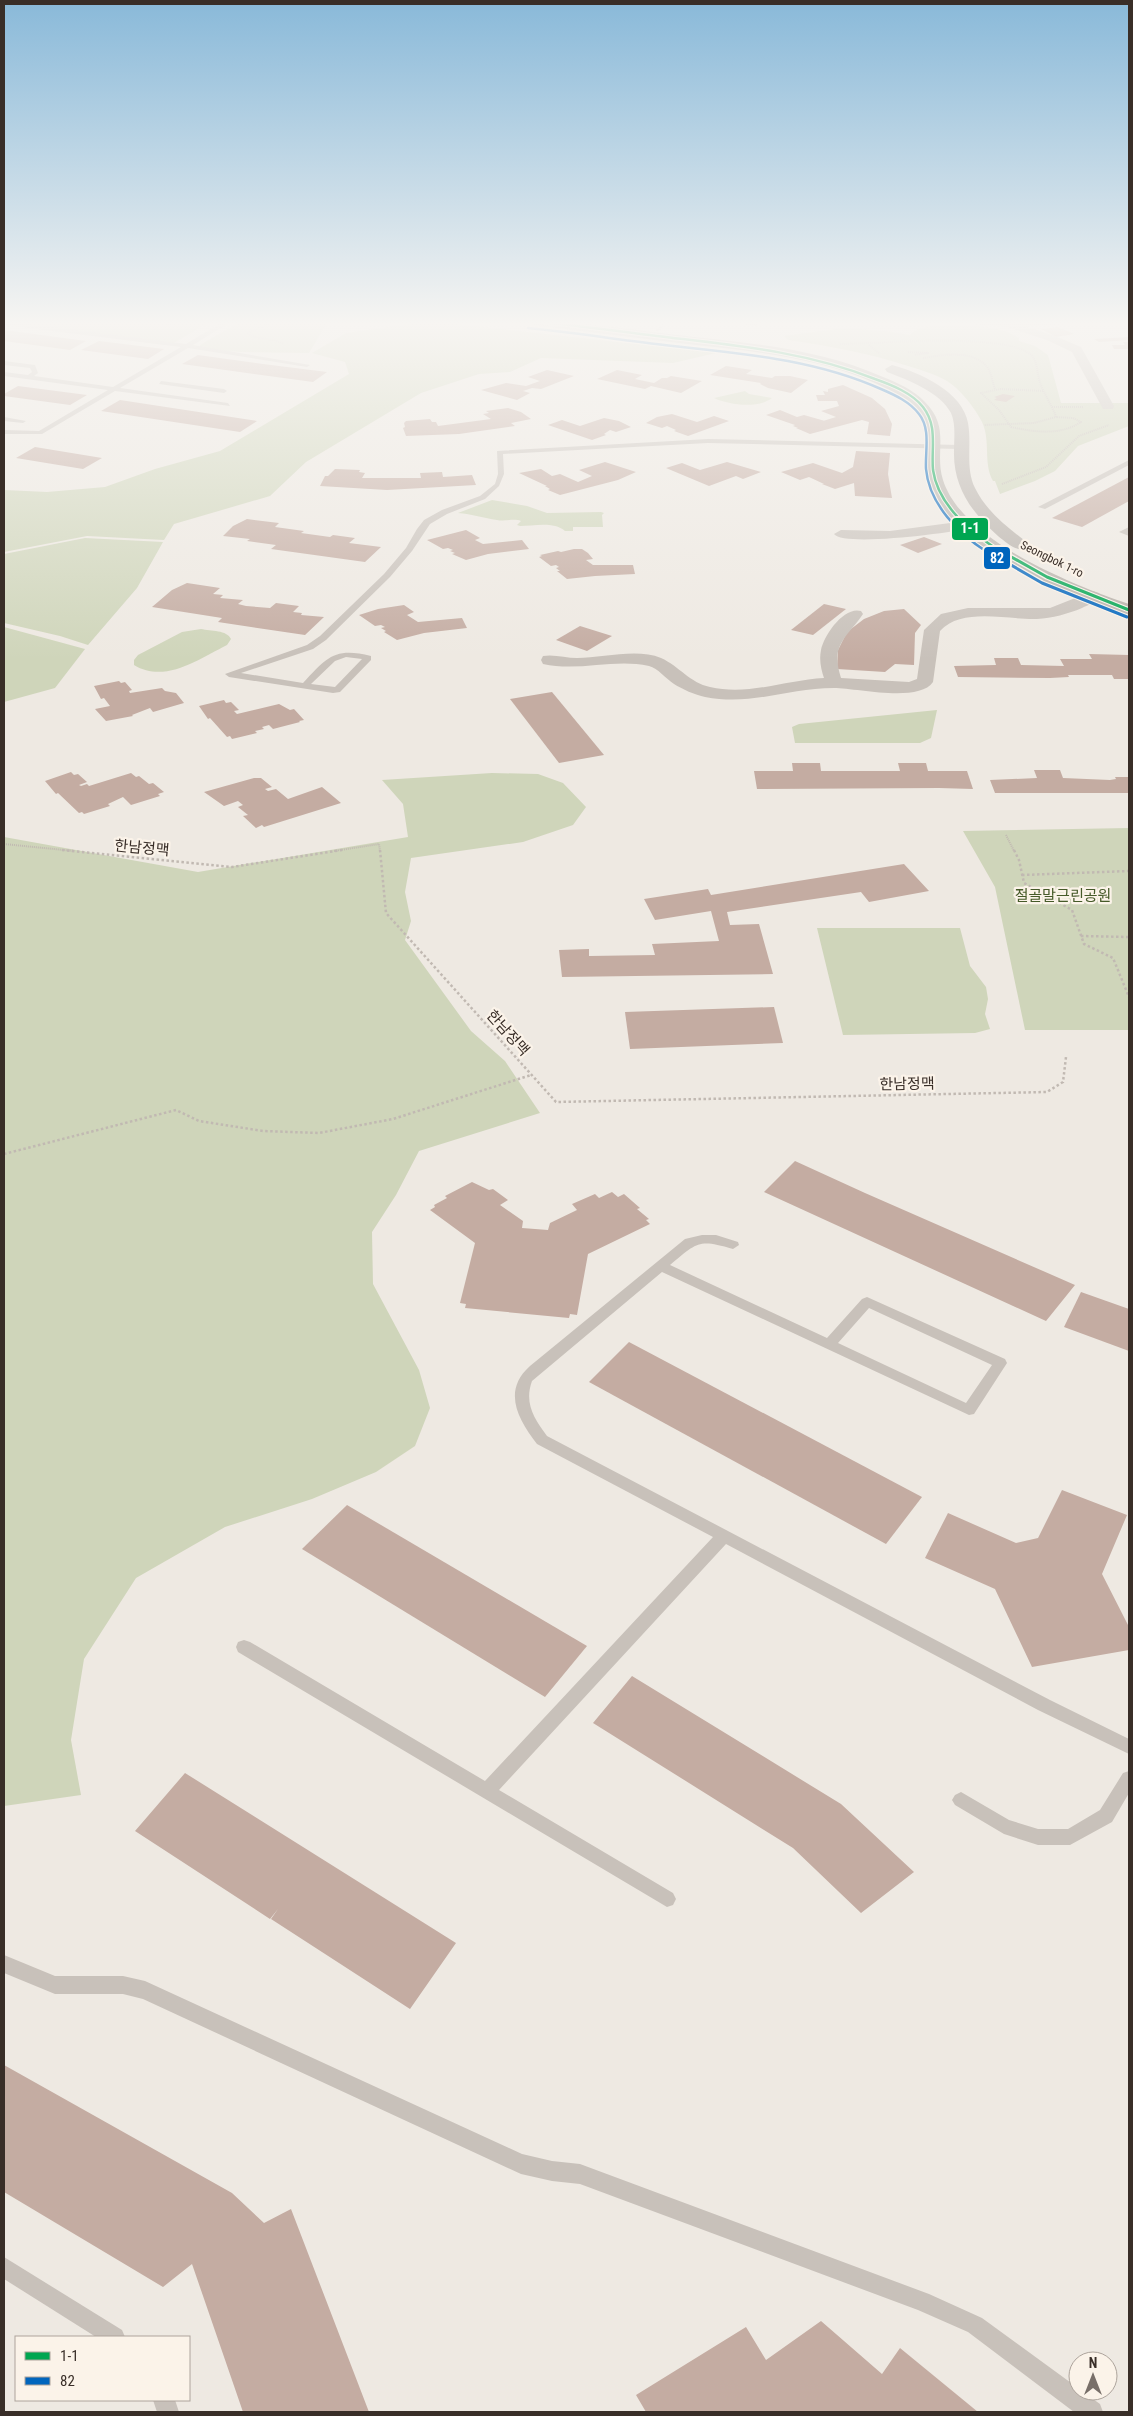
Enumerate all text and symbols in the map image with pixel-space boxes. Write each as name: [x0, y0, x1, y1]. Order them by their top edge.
line badge: 1-1: [951, 517, 989, 541]
text: 1-1: [960, 520, 980, 536]
street label: Seongbok 1-ro: [1018, 538, 1086, 580]
line badge: 82: [983, 546, 1011, 570]
text: 82: [990, 550, 1004, 566]
street label: 한남정맥: [114, 837, 170, 859]
park label: 절골말근린공원: [1015, 887, 1111, 905]
street label: 한남정맥: [483, 1006, 533, 1060]
street label: 한남정맥: [879, 1075, 935, 1093]
legend: [15, 2336, 190, 2401]
text: 1-1: [60, 2347, 79, 2365]
north arrow: [1068, 2351, 1118, 2401]
text: N: [1089, 2355, 1097, 2371]
text: 82: [60, 2372, 75, 2390]

